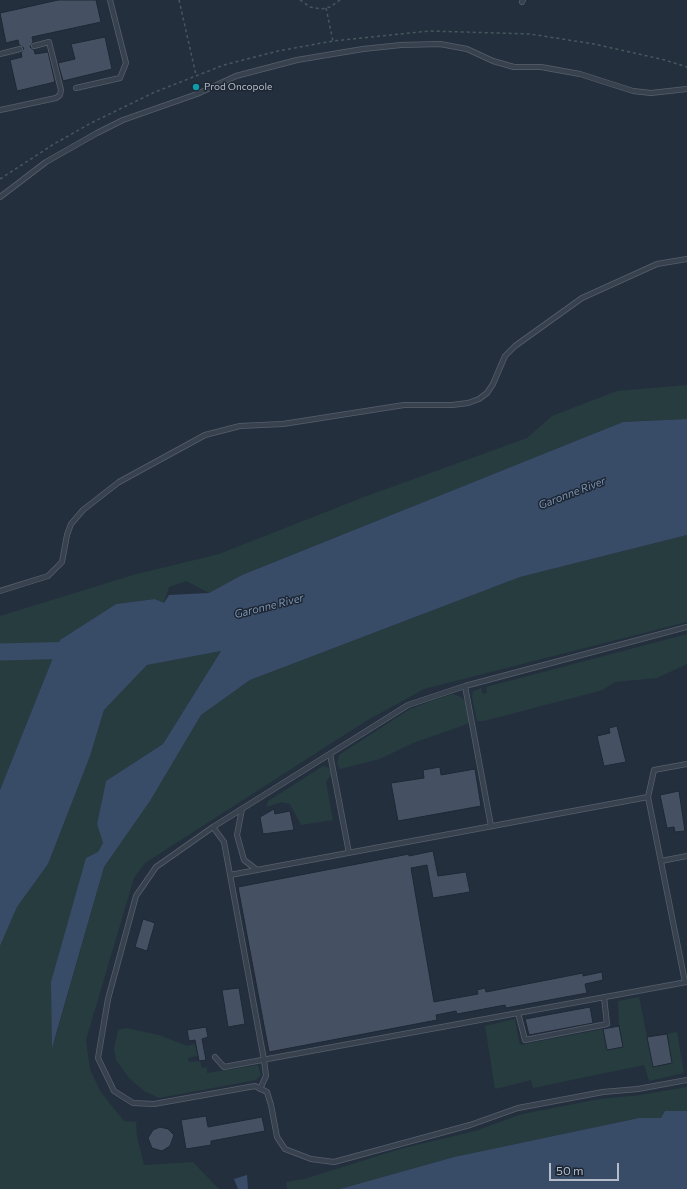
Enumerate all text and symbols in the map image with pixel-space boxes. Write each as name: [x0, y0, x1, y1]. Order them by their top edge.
place label: Prod Oncopole: [204, 81, 272, 93]
marker: Prod Oncopole: [191, 82, 201, 92]
water label: Garonne River: [536, 474, 608, 512]
water label: Garonne River: [233, 591, 305, 621]
scale bar: [551, 1155, 621, 1181]
text: 50 m: [556, 1163, 584, 1177]

